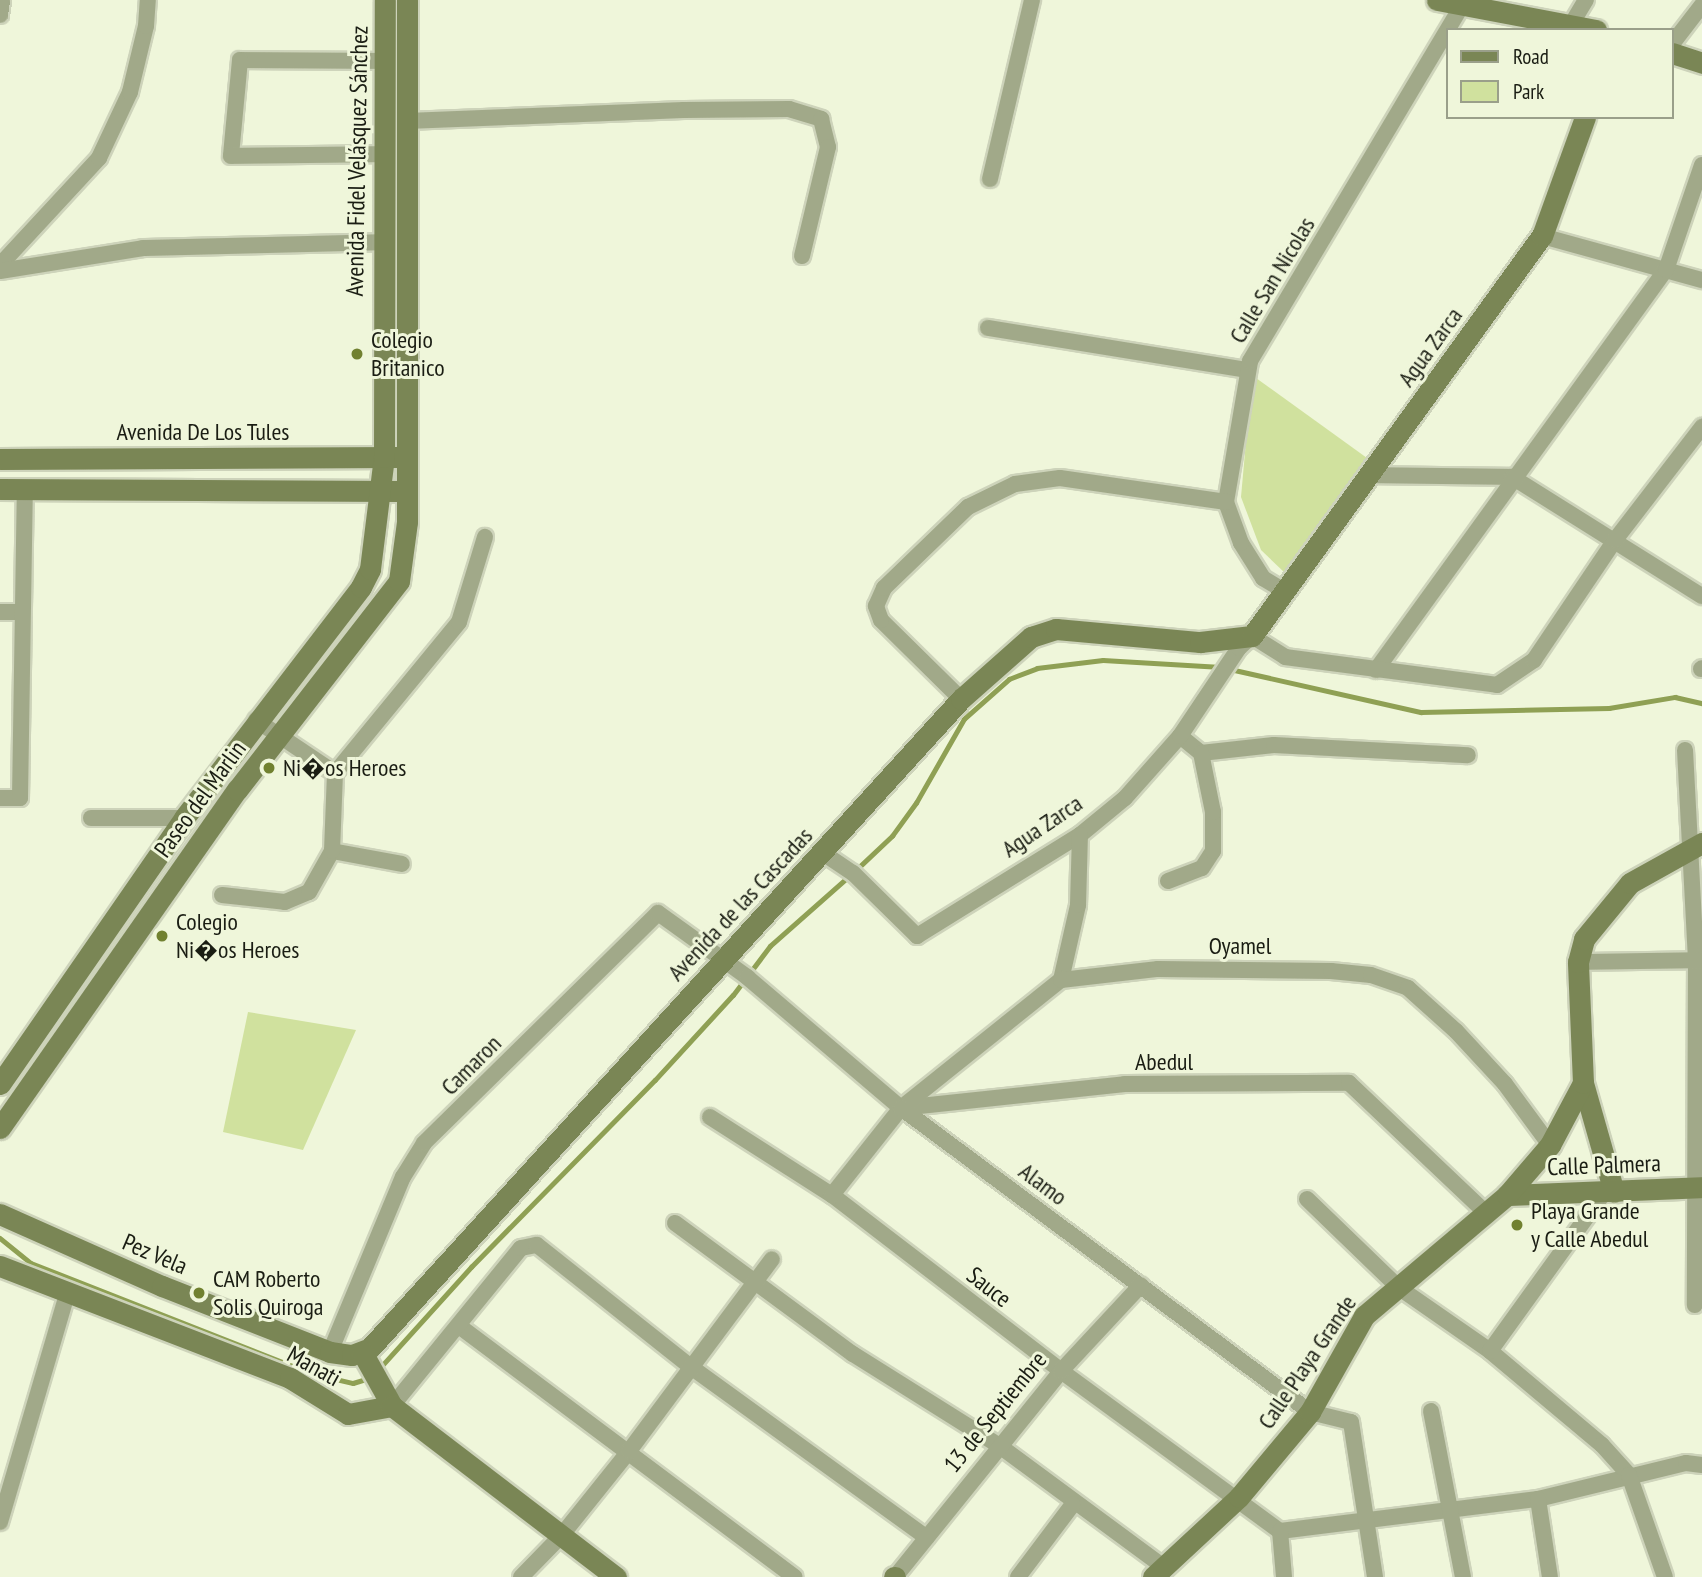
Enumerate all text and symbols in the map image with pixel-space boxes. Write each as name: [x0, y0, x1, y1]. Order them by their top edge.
street label: Avenida Fidel Velásquez Sánchez: [340, 25, 374, 297]
legend: [1446, 28, 1674, 119]
text: Road: [1513, 43, 1549, 70]
text: Park: [1513, 78, 1544, 105]
street label: Calle San Nicolas: [1223, 212, 1321, 348]
street label: Agua Zarca: [1392, 302, 1468, 392]
place label: Colegio Britanico: [371, 326, 445, 382]
marker: Colegio Britanico: [349, 346, 365, 362]
street label: Avenida De Los Tules: [116, 418, 290, 446]
street label: Paseo del Marlin: [148, 735, 252, 863]
place label: Ni�os Heroes: [283, 754, 406, 782]
marker: Ni�os Heroes: [261, 760, 277, 776]
street label: Agua Zarca: [996, 789, 1088, 863]
street label: Avenida de las Cascadas: [662, 821, 818, 987]
place label: Colegio Ni�os Heroes: [176, 908, 299, 964]
marker: Colegio Ni�os Heroes: [154, 928, 170, 944]
street label: Oyamel: [1209, 932, 1271, 960]
street label: Camaron: [435, 1029, 507, 1101]
street label: Abedul: [1135, 1048, 1193, 1076]
street label: Calle Palmera: [1547, 1149, 1661, 1181]
street label: Alamo: [1013, 1157, 1073, 1211]
place label: Playa Grande y Calle Abedul: [1531, 1197, 1650, 1253]
marker: Playa Grande y Calle Abedul: [1509, 1217, 1525, 1233]
street label: Pez Vela: [118, 1227, 192, 1281]
street label: Sauce: [961, 1261, 1017, 1313]
place label: CAM Roberto Solis Quiroga: [213, 1265, 323, 1321]
marker: CAM Roberto Solis Quiroga: [191, 1285, 207, 1301]
street label: Calle Playa Grande: [1252, 1290, 1362, 1434]
street label: Manati: [282, 1340, 346, 1392]
street label: 13 de Septiembre: [938, 1346, 1052, 1478]

